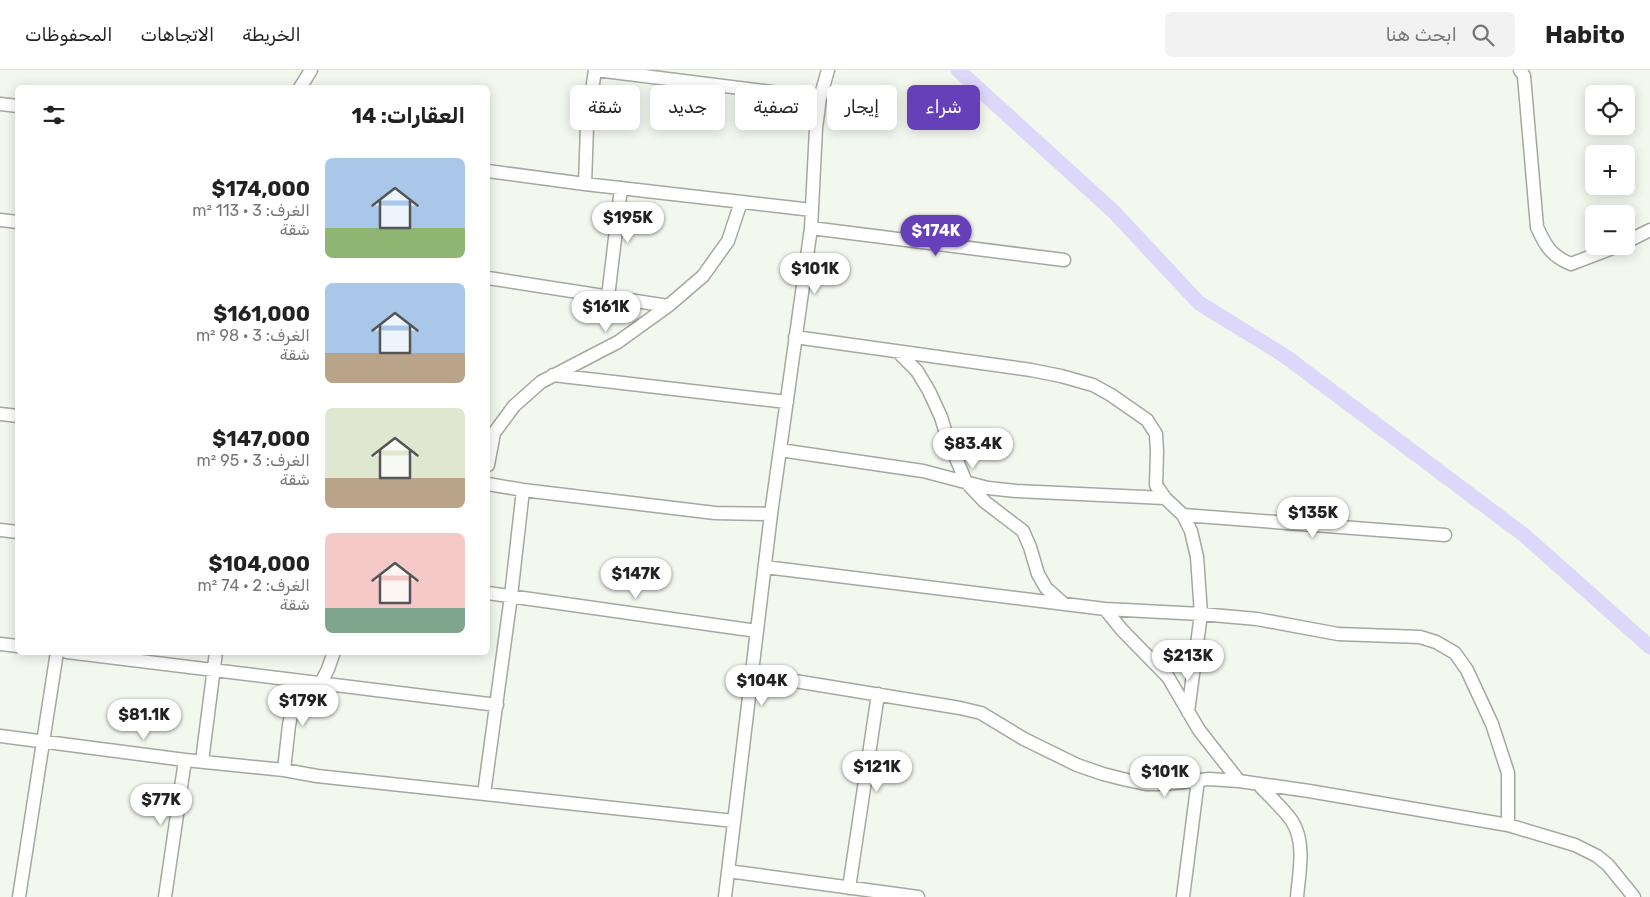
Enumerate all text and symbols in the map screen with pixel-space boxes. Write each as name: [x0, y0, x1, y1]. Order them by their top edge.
search box: [1165, 12, 1515, 57]
icon: search: [1469, 21, 1497, 49]
text: Habito: [1545, 21, 1625, 49]
text: ابحث هنا: [1385, 23, 1457, 46]
text: المحفوظات: [25, 24, 112, 46]
text: الاتجاهات: [140, 24, 214, 46]
text: الخريطة: [242, 24, 301, 46]
chip: شقة: [570, 85, 640, 130]
chip: جديد: [650, 85, 725, 130]
chip: تصفية: [735, 85, 817, 130]
chip: إيجار: [827, 85, 897, 130]
chip: شراء: [907, 85, 980, 130]
map controls: [1585, 85, 1635, 255]
button: locate: [1585, 85, 1635, 135]
icon: filters: [40, 101, 68, 129]
text: العقارات: 14: [352, 103, 465, 128]
button: +: [1585, 145, 1635, 195]
text: $174,000: [211, 176, 310, 201]
icon: home: [365, 178, 425, 238]
text: الغرف: 3 · 113 m²: [192, 201, 310, 220]
pin: $195K: [593, 202, 663, 244]
button: −: [1585, 205, 1635, 255]
text: $195K: [603, 208, 653, 227]
pin: $174K: [901, 214, 971, 257]
text: شقة: [280, 220, 310, 239]
text: $174K: [912, 221, 960, 240]
pin: $101K: [780, 252, 850, 295]
text: $101K: [791, 259, 839, 278]
pin: $161K: [571, 290, 641, 333]
text: $161K: [582, 297, 630, 316]
text: $161,000: [213, 301, 310, 326]
icon: home: [365, 303, 425, 363]
text: الغرف: 3 · 98 m²: [196, 326, 310, 345]
text: شقة: [280, 345, 310, 364]
text: $147,000: [212, 426, 310, 451]
icon: home: [365, 428, 425, 488]
pin: $83.4K: [932, 428, 1014, 470]
text: $83.4K: [944, 434, 1002, 453]
text: الغرف: 3 · 95 m²: [197, 451, 310, 470]
text: شقة: [280, 470, 310, 489]
pin: $135K: [1278, 496, 1348, 539]
text: $135K: [1288, 503, 1338, 522]
text: $104,000: [209, 551, 310, 576]
icon: home: [365, 553, 425, 613]
pin: $147K: [601, 558, 671, 600]
text: $147K: [612, 564, 660, 583]
text: الغرف: 2 · 74 m²: [198, 576, 310, 595]
text: شقة: [280, 595, 310, 614]
pin: $213K: [1153, 640, 1223, 682]
text: $213K: [1163, 646, 1213, 665]
pin: $104K: [727, 664, 797, 707]
text: $104K: [736, 671, 788, 690]
pin: $179K: [268, 684, 338, 727]
text: $179K: [279, 691, 327, 710]
pin: $81.1K: [103, 698, 185, 741]
text: $81.1K: [118, 705, 170, 724]
pin: $121K: [842, 750, 912, 793]
pin: $101K: [1130, 756, 1200, 798]
text: $121K: [853, 757, 901, 776]
text: $101K: [1141, 762, 1189, 781]
pin: $77K: [131, 784, 191, 826]
text: $77K: [141, 790, 181, 809]

